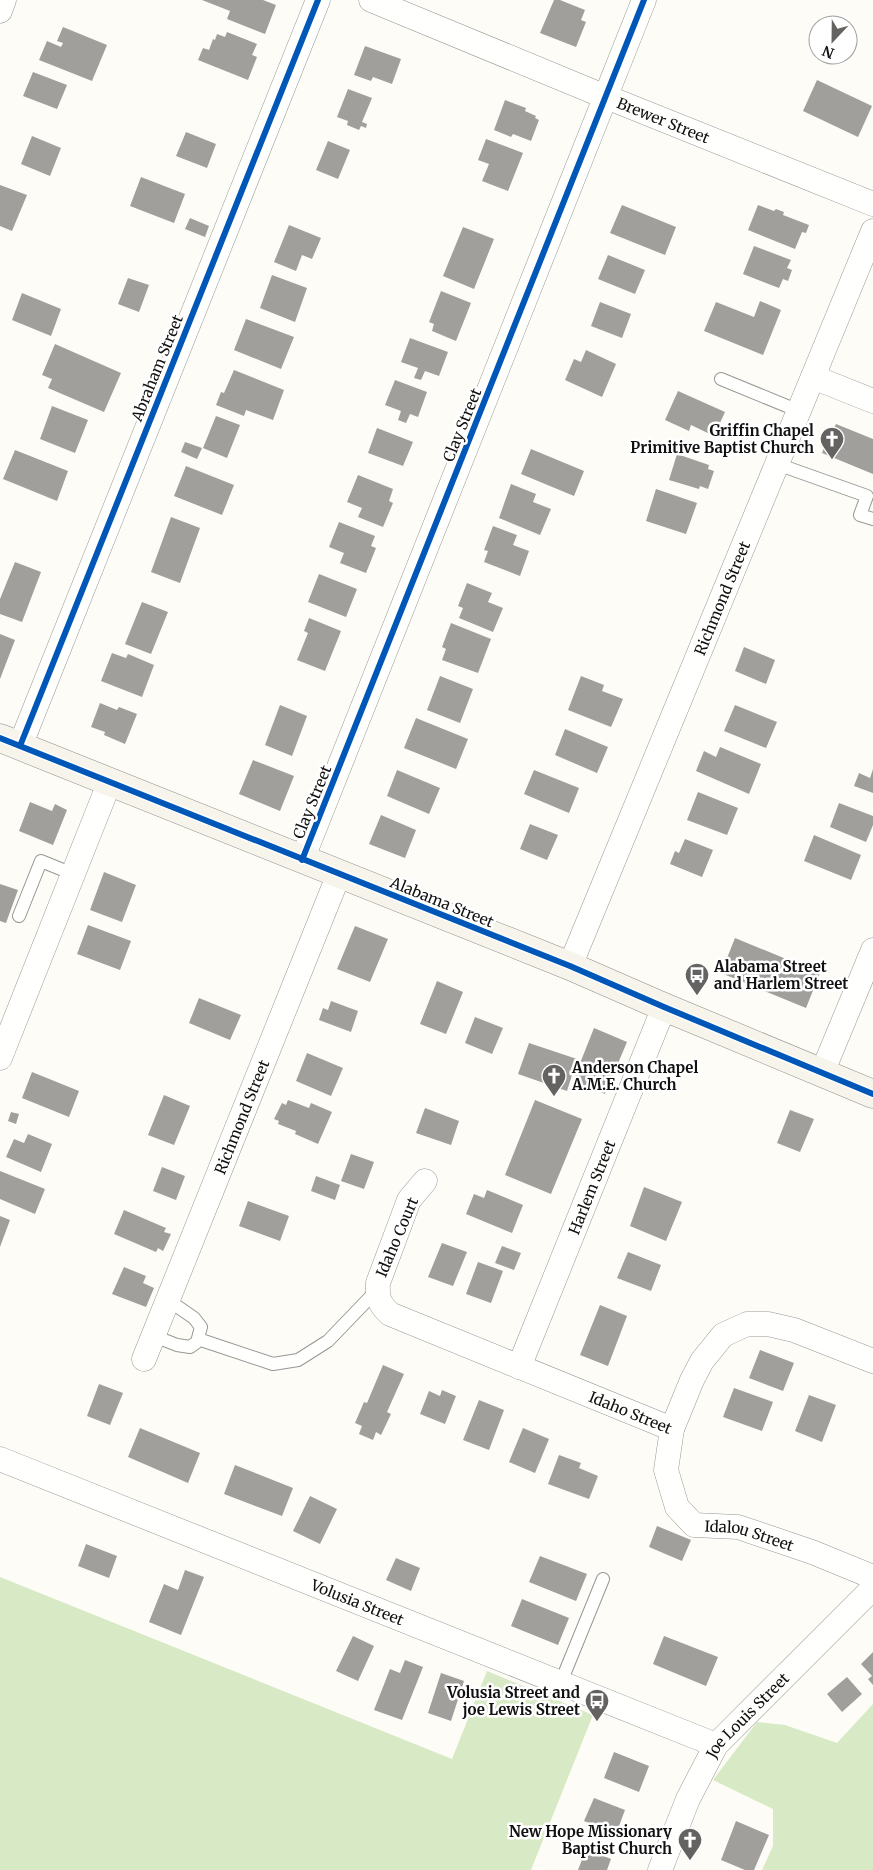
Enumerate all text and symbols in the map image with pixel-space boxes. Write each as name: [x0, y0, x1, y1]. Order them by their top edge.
north arrow: [808, 15, 858, 65]
text: N: [820, 42, 837, 62]
street label: Brewer Street: [614, 93, 713, 147]
street label: Abraham Street: [127, 312, 187, 425]
street label: Clay Street: [439, 385, 485, 464]
place label: Griffin Chapel Primitive Baptist Church: [630, 421, 814, 457]
church icon: Griffin Chapel Primitive Baptist Church: [819, 426, 845, 460]
street label: Richmond Street: [690, 538, 754, 658]
street label: Clay Street: [289, 762, 335, 841]
street label: Alabama Street: [387, 872, 497, 931]
place label: Alabama Street and Harlem Street: [713, 957, 848, 993]
bus stop icon: Alabama Street and Harlem Street: [684, 962, 710, 996]
street label: Richmond Street: [210, 1057, 273, 1177]
place label: Anderson Chapel A.M.E. Church: [571, 1058, 698, 1094]
church icon: Anderson Chapel A.M.E. Church: [541, 1063, 567, 1097]
street label: Harlem Street: [564, 1137, 619, 1237]
street label: Idaho Court: [372, 1194, 422, 1280]
street label: Idaho Street: [586, 1387, 675, 1437]
street label: Idalou Street: [704, 1516, 796, 1555]
street label: Volusia Street: [307, 1574, 407, 1629]
street label: Joe Louis Street: [701, 1668, 793, 1762]
place label: Volusia Street and joe Lewis Street: [446, 1683, 580, 1719]
bus stop icon: Volusia Street and joe Lewis Street: [584, 1688, 610, 1722]
place label: New Hope Missionary Baptist Church: [509, 1822, 672, 1858]
church icon: New Hope Missionary Baptist Church: [677, 1827, 703, 1861]

